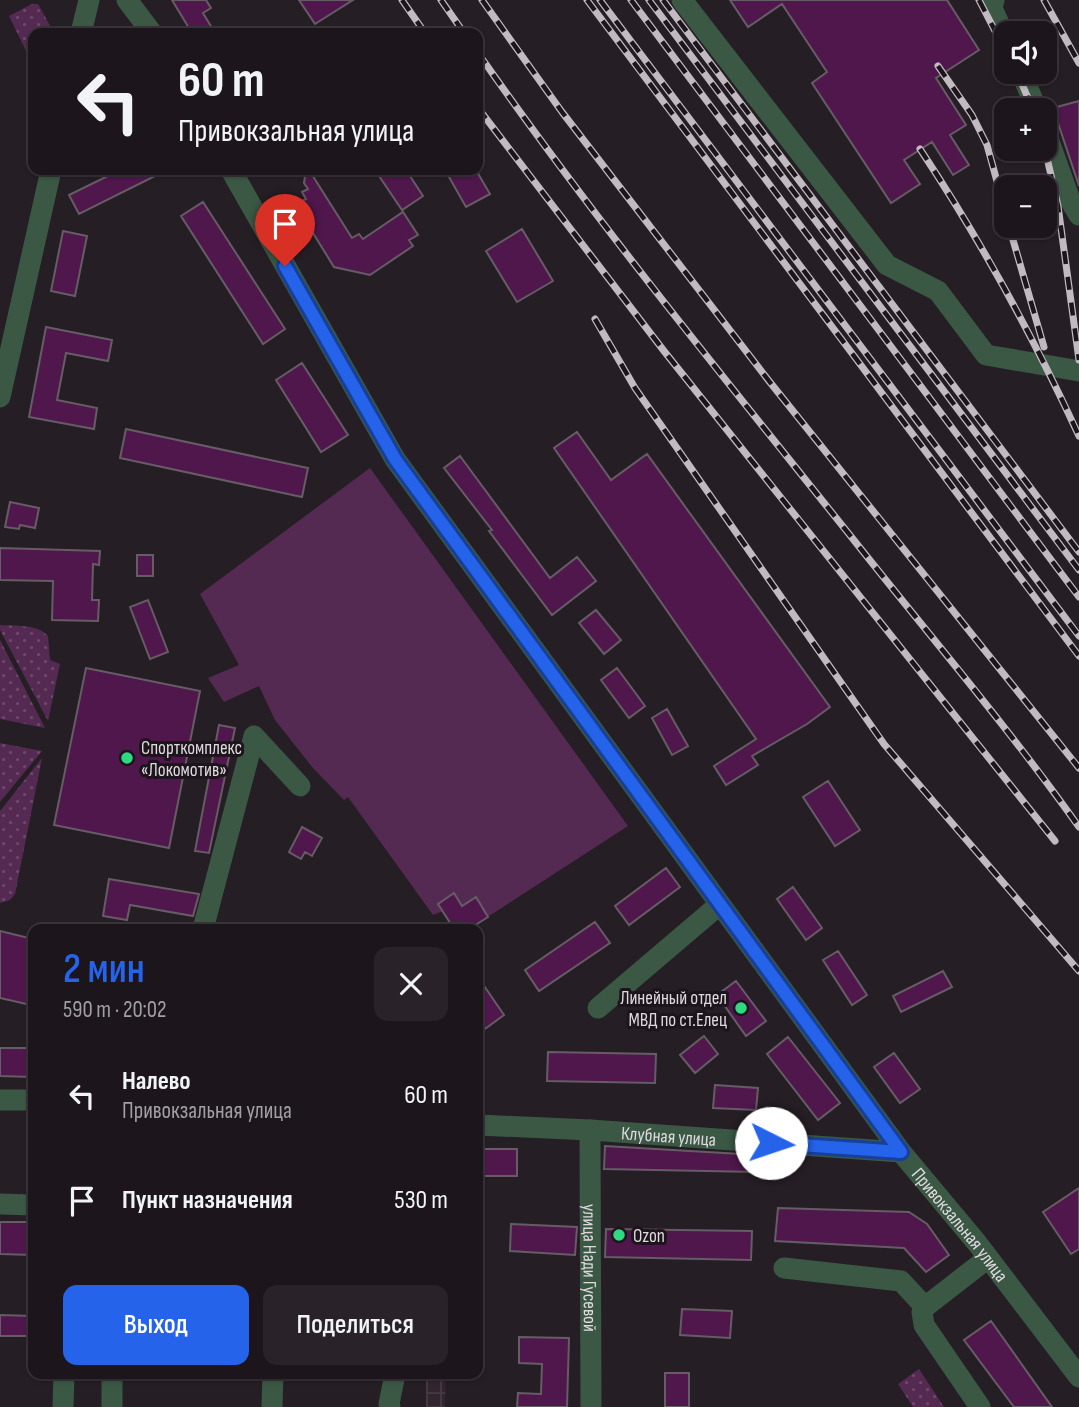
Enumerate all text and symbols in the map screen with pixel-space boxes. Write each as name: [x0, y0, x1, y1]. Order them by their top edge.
map controls: [994, 21, 1057, 238]
button: sound: [994, 21, 1057, 84]
text: 60 m: [178, 52, 265, 111]
icon: left: [63, 56, 154, 147]
button: +: [994, 98, 1057, 161]
text: Привокзальная улица: [178, 112, 414, 151]
button: −: [994, 175, 1057, 238]
pin: [255, 194, 315, 266]
icon: arrive: [266, 205, 304, 243]
place label: Спорткомплекс «Локомотив»: [141, 737, 242, 782]
marker: Спорткомплекс «Локомотив»: [119, 750, 135, 766]
text: 2 мин: [63, 944, 145, 995]
button: close: [374, 947, 448, 1021]
place label: Линейный отдел МВД по ст.Елец: [620, 987, 727, 1032]
text: 590 m · 20:02: [63, 996, 167, 1024]
marker: Линейный отдел МВД по ст.Елец: [733, 1000, 749, 1016]
text: Налево: [122, 1066, 191, 1097]
icon: left: [63, 1077, 101, 1115]
text: 60 m: [404, 1080, 448, 1111]
text: Привокзальная улица: [122, 1097, 292, 1125]
position arrow: [734, 1106, 808, 1180]
street label: Клубная улица: [620, 1122, 717, 1152]
street label: Привокзальная улица: [906, 1164, 1012, 1287]
icon: arrive: [63, 1182, 101, 1220]
text: Пункт назначения: [122, 1185, 293, 1216]
text: 530 m: [394, 1185, 448, 1216]
street label: улица Нади Гусевой: [577, 1204, 601, 1332]
place label: Ozon: [633, 1225, 665, 1248]
marker: Ozon: [611, 1227, 627, 1243]
button: Выход: [63, 1285, 249, 1365]
button: Поделиться: [263, 1285, 448, 1365]

